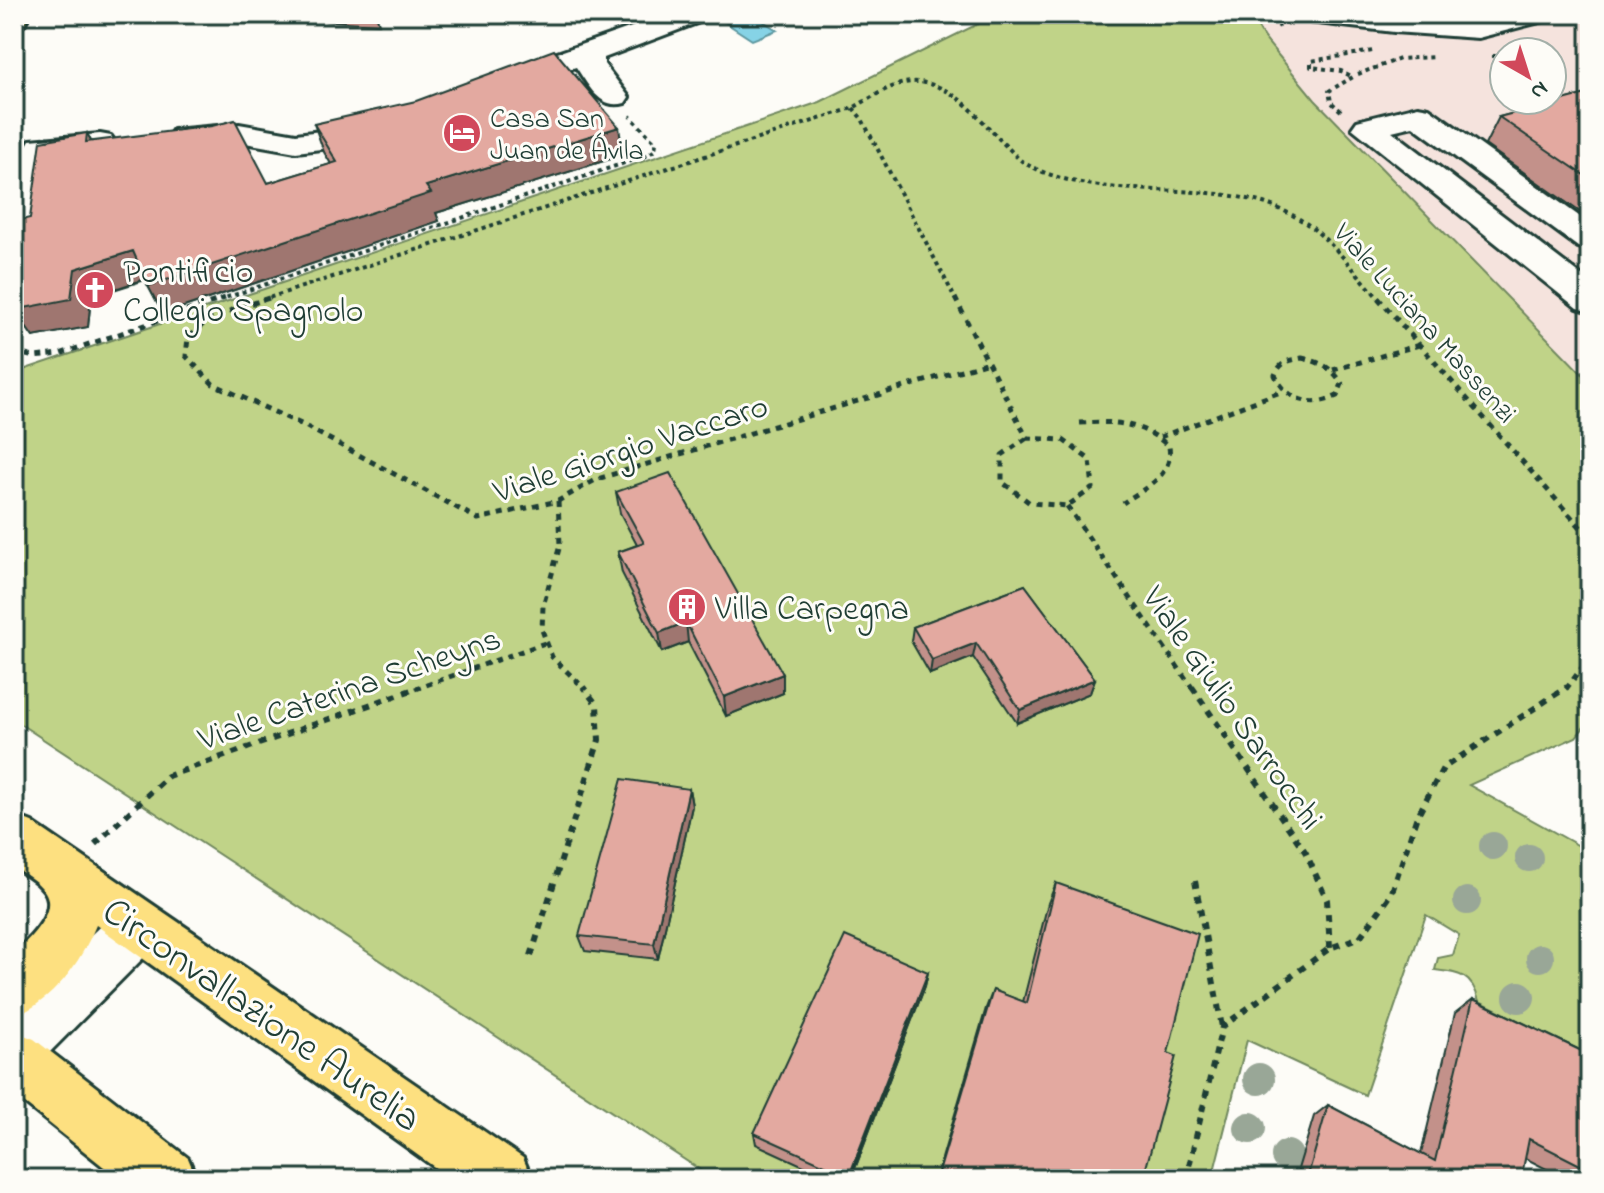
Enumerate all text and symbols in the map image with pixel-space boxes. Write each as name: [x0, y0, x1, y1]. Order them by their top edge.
north arrow: [1488, 36, 1568, 116]
text: N: [1523, 72, 1555, 106]
place label: Casa San Juan de Ávila: [490, 100, 644, 173]
hotel icon: Casa San Juan de Ávila: [441, 112, 483, 154]
street label: Viale Luciana Massenzi: [1321, 214, 1525, 434]
place label: Pontificio Collegio Spagnolo: [123, 249, 363, 338]
church icon: Pontificio Collegio Spagnolo: [74, 269, 116, 311]
street label: Viale Giorgio Vaccaro: [487, 383, 775, 519]
street label: Viale Giulio Sarrocchi: [1127, 576, 1334, 842]
building icon: Villa Carpegna: [666, 586, 708, 628]
place label: Villa Carpegna: [714, 586, 909, 636]
street label: Viale Caterina Scheyns: [191, 616, 508, 766]
street label: Circonvallazione Aurelia: [89, 884, 432, 1149]

